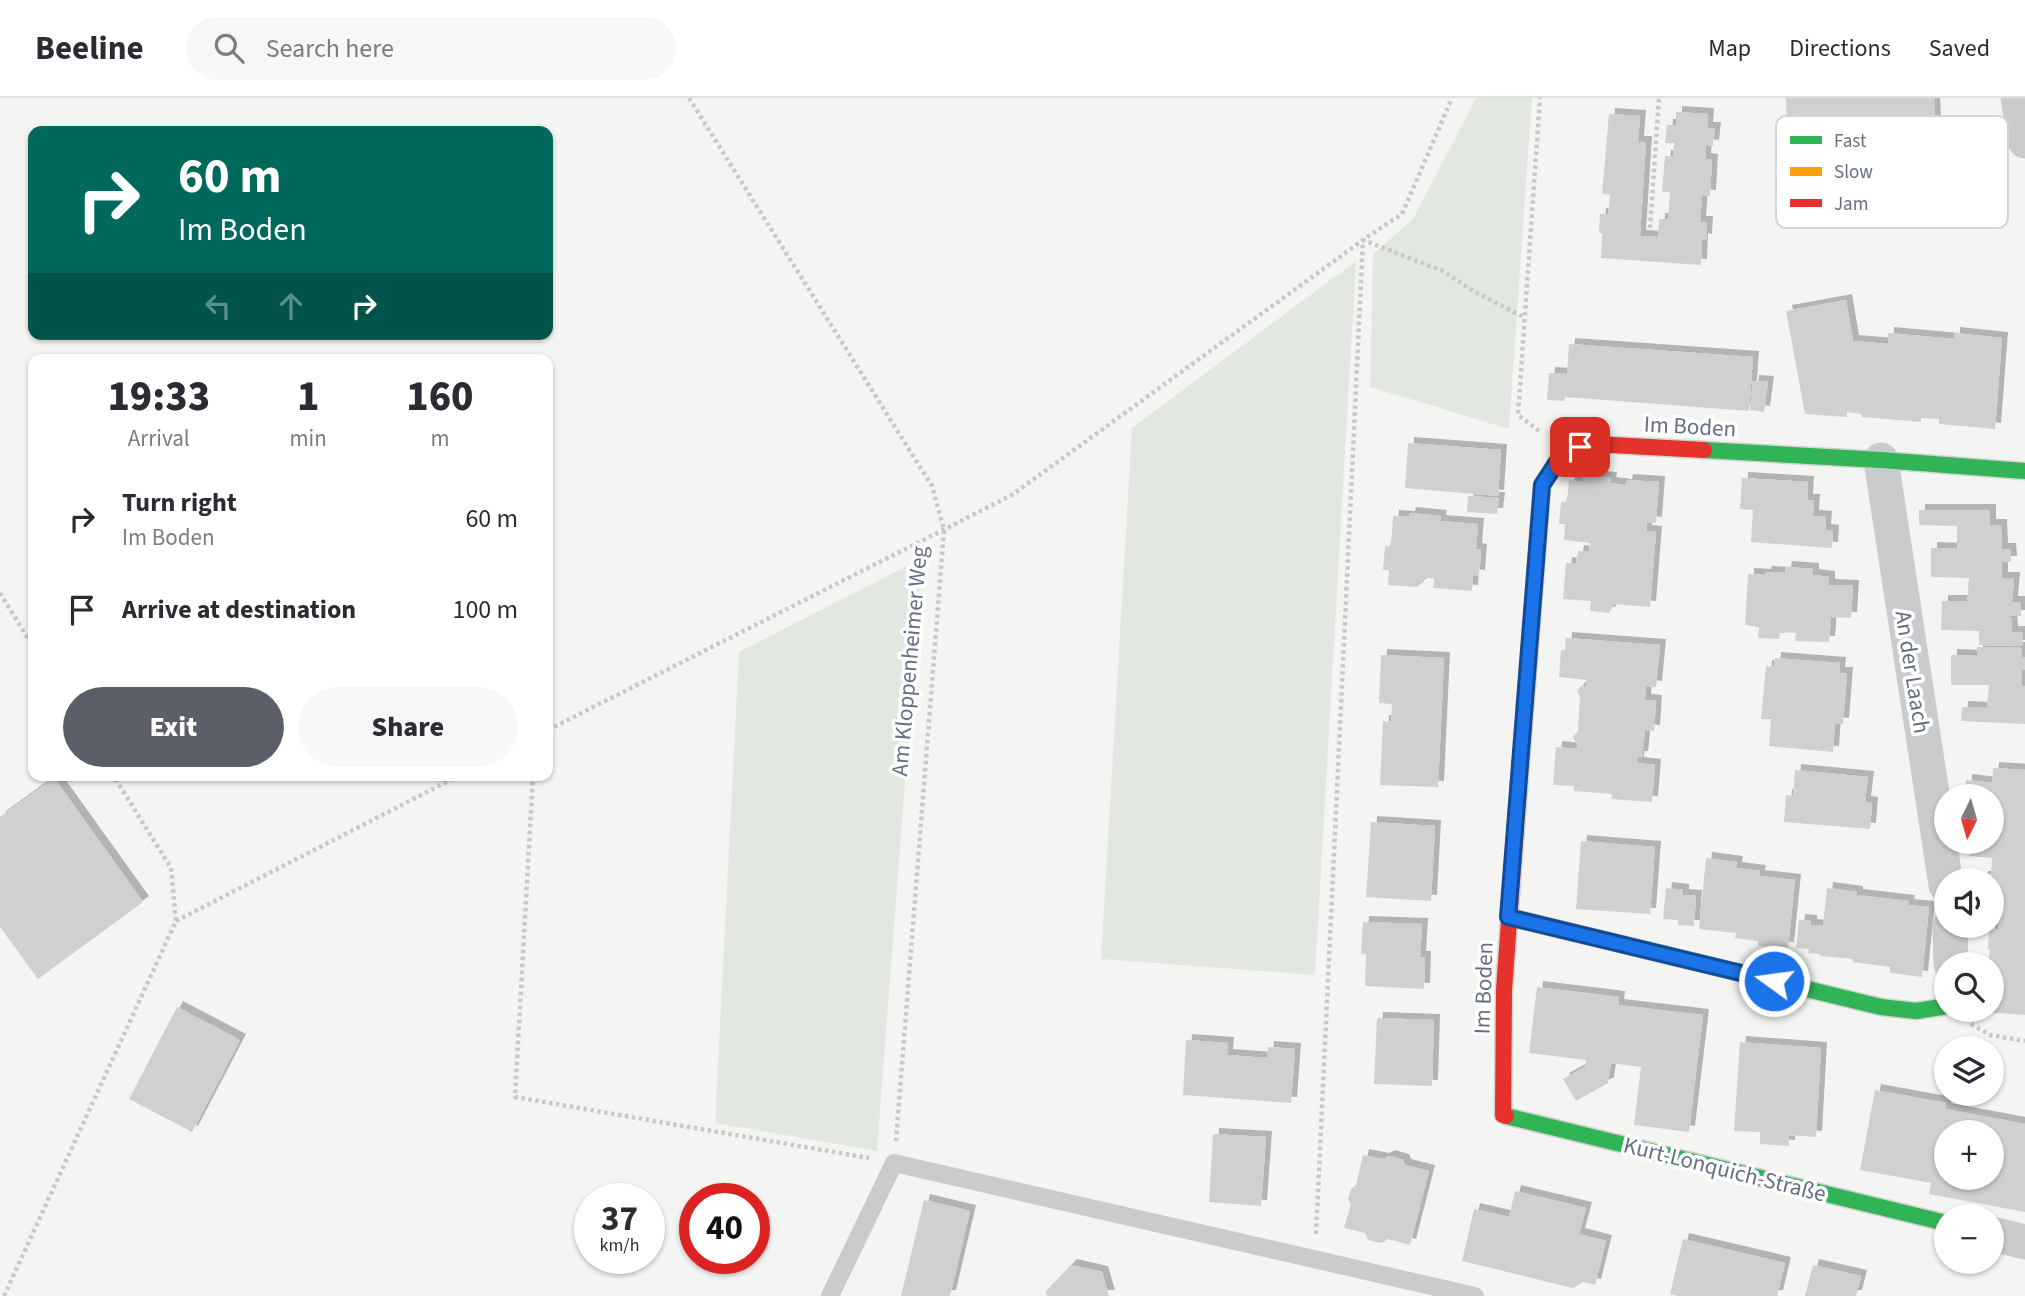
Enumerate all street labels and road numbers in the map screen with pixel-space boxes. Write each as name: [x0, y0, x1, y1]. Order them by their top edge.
street label: Im Boden: [1643, 408, 1737, 445]
street label: Am Kloppenheimer Weg: [883, 544, 936, 777]
street label: An der Laach: [1887, 608, 1938, 736]
street label: Im Boden: [1465, 941, 1502, 1035]
street label: Kurt-Lonquich-Straße: [1620, 1128, 1830, 1211]

